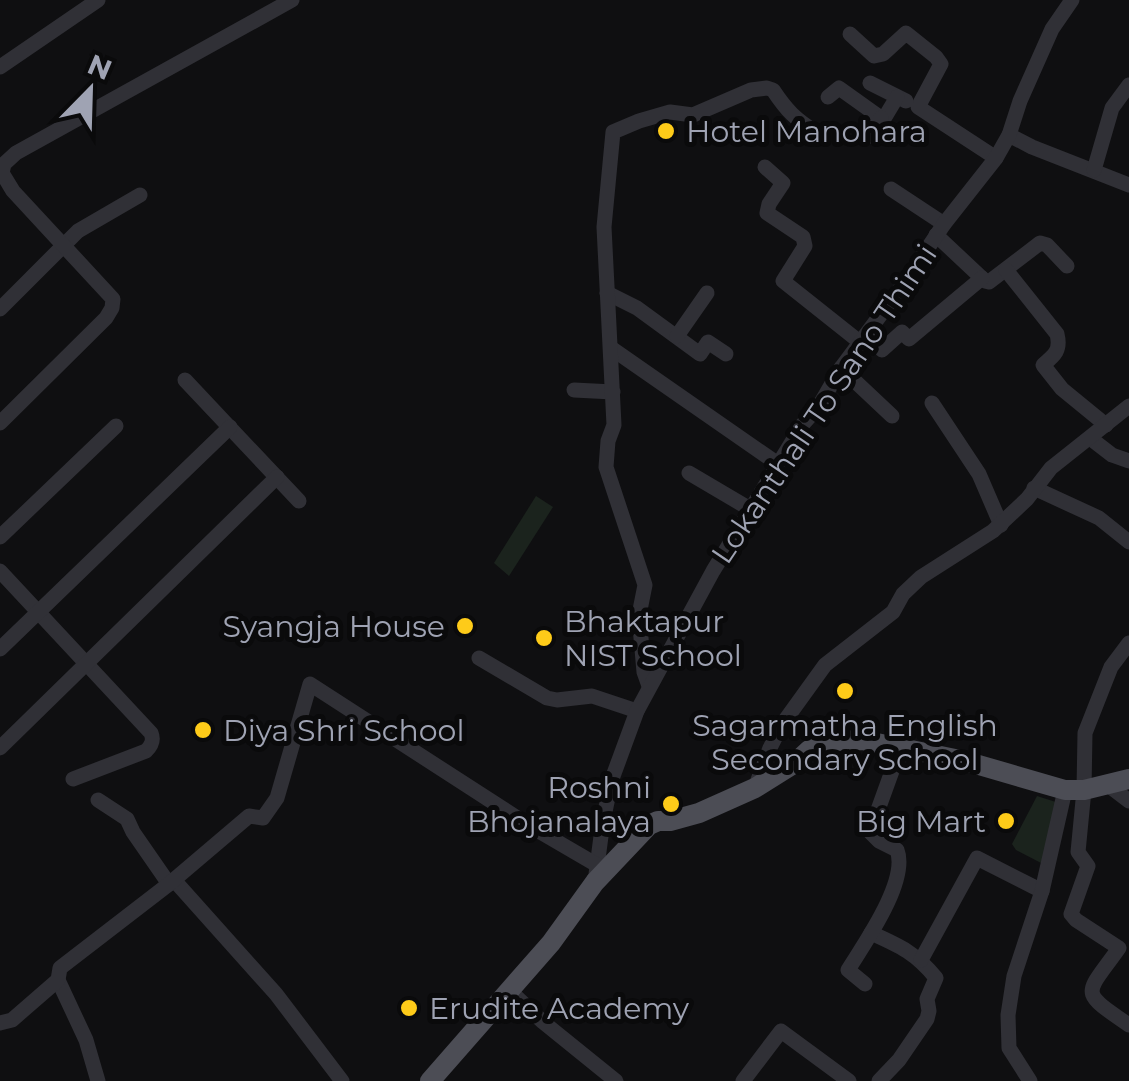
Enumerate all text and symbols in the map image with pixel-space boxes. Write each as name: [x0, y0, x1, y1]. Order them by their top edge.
north arrow: [40, 40, 140, 140]
text: N: [83, 47, 117, 87]
place label: Hotel Manohara: [686, 113, 927, 150]
marker: Hotel Manohara: [655, 120, 677, 142]
street label: Lokanthali To Sano Thimi: [703, 237, 945, 571]
place label: Bhaktapur NIST School: [564, 603, 742, 674]
place label: Syangja House: [222, 608, 445, 645]
marker: Syangja House: [454, 615, 476, 637]
marker: Bhaktapur NIST School: [533, 627, 555, 649]
marker: Sagarmatha English Secondary School: [834, 680, 856, 702]
place label: Sagarmatha English Secondary School: [692, 707, 998, 778]
place label: Diya Shri School: [223, 712, 465, 749]
marker: Diya Shri School: [192, 719, 214, 741]
place label: Roshni Bhojanalaya: [467, 769, 651, 840]
marker: Roshni Bhojanalaya: [660, 793, 682, 815]
place label: Big Mart: [856, 803, 986, 840]
marker: Big Mart: [995, 810, 1017, 832]
place label: Erudite Academy: [429, 990, 690, 1027]
marker: Erudite Academy: [398, 997, 420, 1019]

